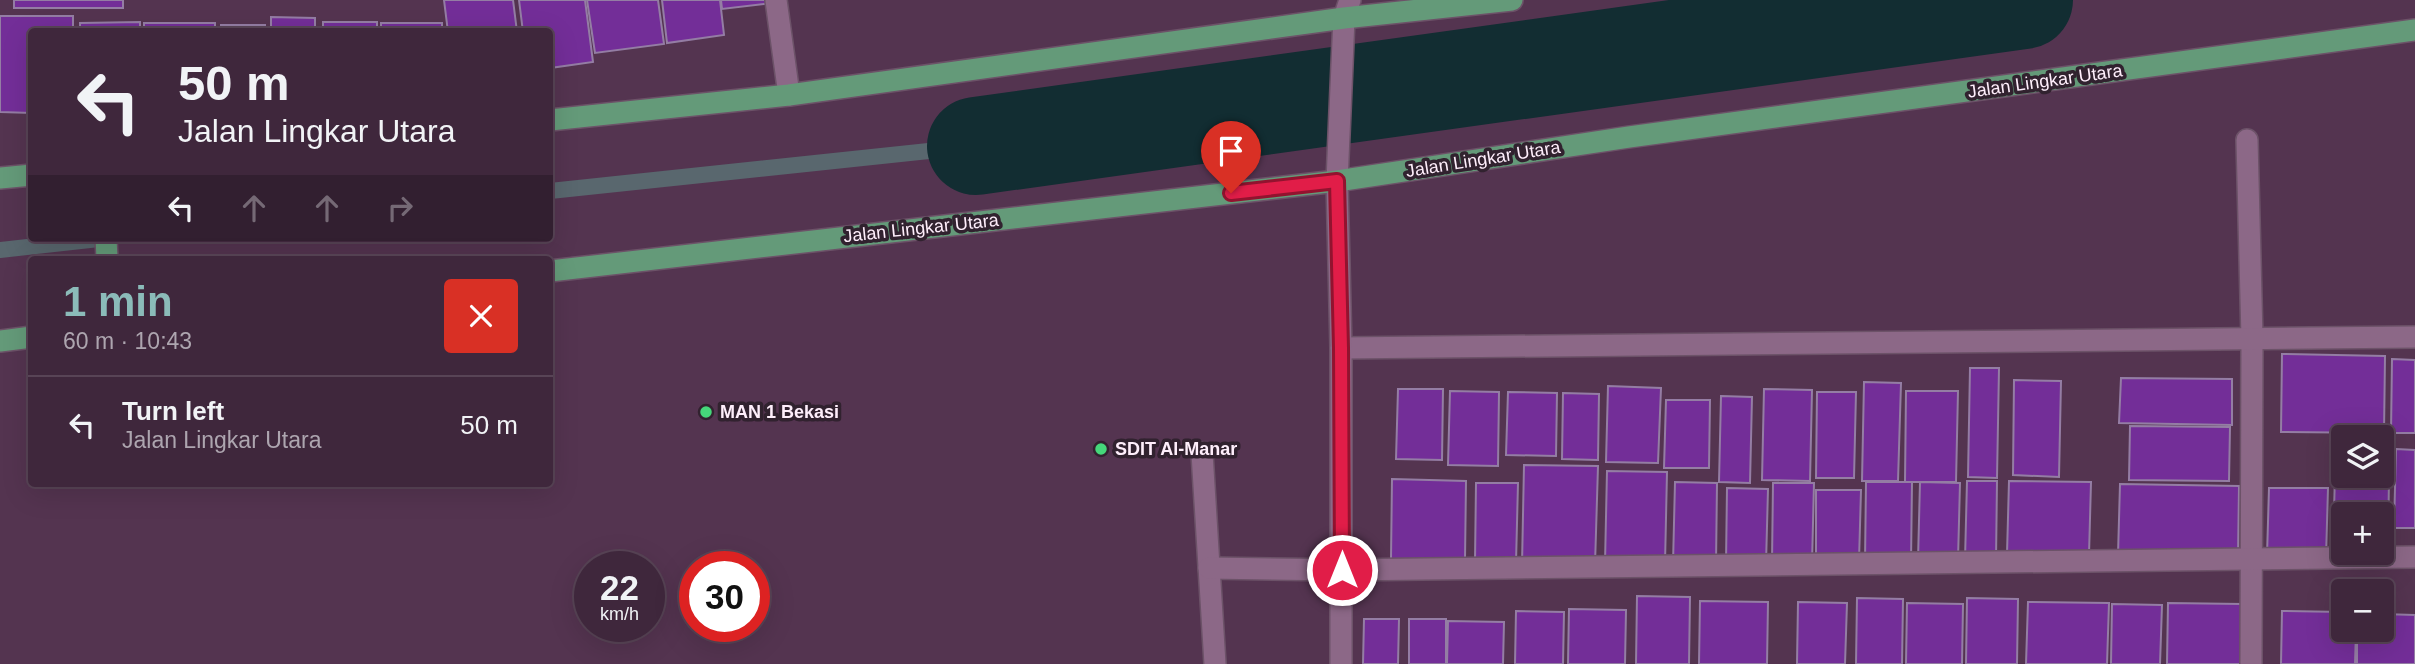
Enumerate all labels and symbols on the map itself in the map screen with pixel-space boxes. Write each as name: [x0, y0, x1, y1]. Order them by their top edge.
street label: Jalan Lingkar Utara: [1966, 60, 2125, 102]
pin: [1201, 121, 1261, 193]
street label: Jalan Lingkar Utara: [1404, 137, 1563, 181]
street label: Jalan Lingkar Utara: [842, 210, 1001, 246]
place label: MAN 1 Bekasi: [720, 402, 839, 422]
marker: MAN 1 Bekasi: [698, 404, 714, 420]
place label: SDIT Al-Manar: [1115, 439, 1237, 459]
marker: SDIT Al-Manar: [1093, 441, 1109, 457]
position arrow: [1305, 533, 1379, 607]
speed limit sign: 30: [679, 551, 770, 642]

